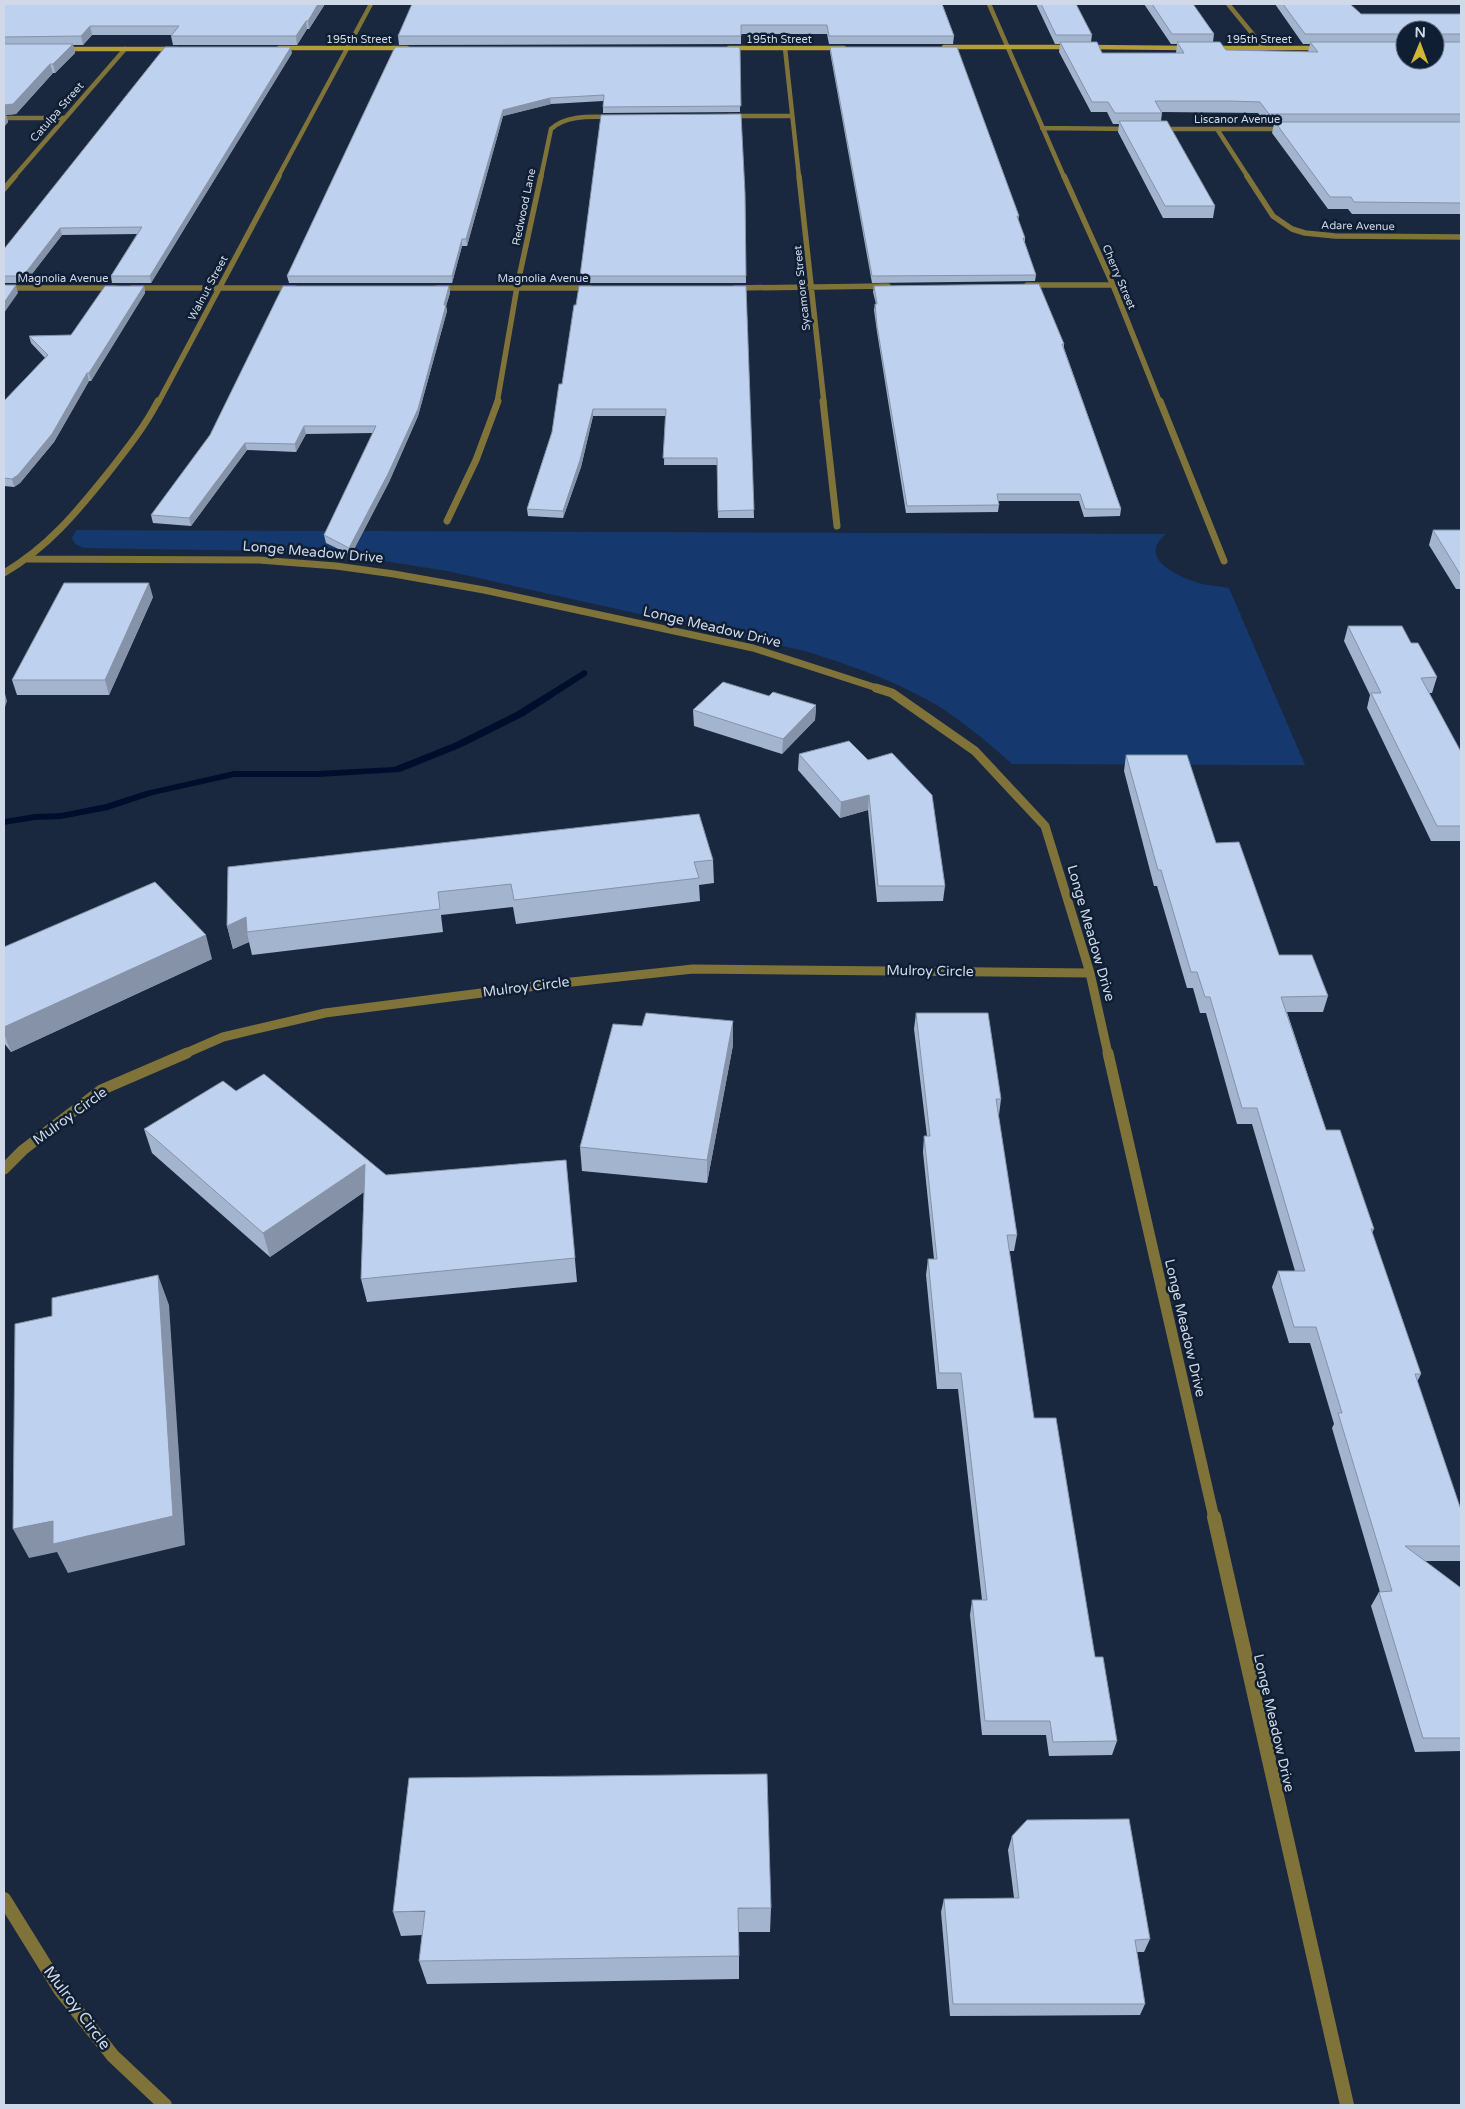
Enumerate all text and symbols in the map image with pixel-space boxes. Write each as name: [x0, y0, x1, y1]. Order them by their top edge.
north arrow: [1395, 20, 1445, 70]
text: N: [1414, 24, 1426, 41]
street label: 195th Street: [326, 33, 392, 46]
street label: 195th Street: [746, 33, 812, 46]
street label: 195th Street: [1226, 33, 1292, 46]
street label: Catulpa Street: [28, 80, 86, 144]
street label: Liscanor Avenue: [1194, 113, 1280, 126]
street label: Redwood Lane: [510, 167, 538, 247]
street label: Adare Avenue: [1321, 219, 1395, 233]
street label: Cherry Street: [1099, 243, 1139, 311]
street label: Sycamore Street: [791, 245, 813, 331]
street label: Walnut Street: [185, 253, 231, 323]
street label: Magnolia Avenue: [17, 272, 109, 285]
street label: Magnolia Avenue: [497, 272, 589, 285]
street label: Longe Meadow Drive: [242, 537, 384, 567]
street label: Longe Meadow Drive: [641, 603, 783, 651]
street label: Longe Meadow Drive: [1063, 863, 1119, 1003]
street label: Mulroy Circle: [886, 962, 974, 980]
street label: Mulroy Circle: [482, 973, 570, 1001]
street label: Mulroy Circle: [30, 1083, 110, 1149]
street label: Longe Meadow Drive: [1161, 1257, 1209, 1399]
street label: Longe Meadow Drive: [1250, 1652, 1298, 1794]
street label: Mulroy Circle: [39, 1962, 115, 2054]

